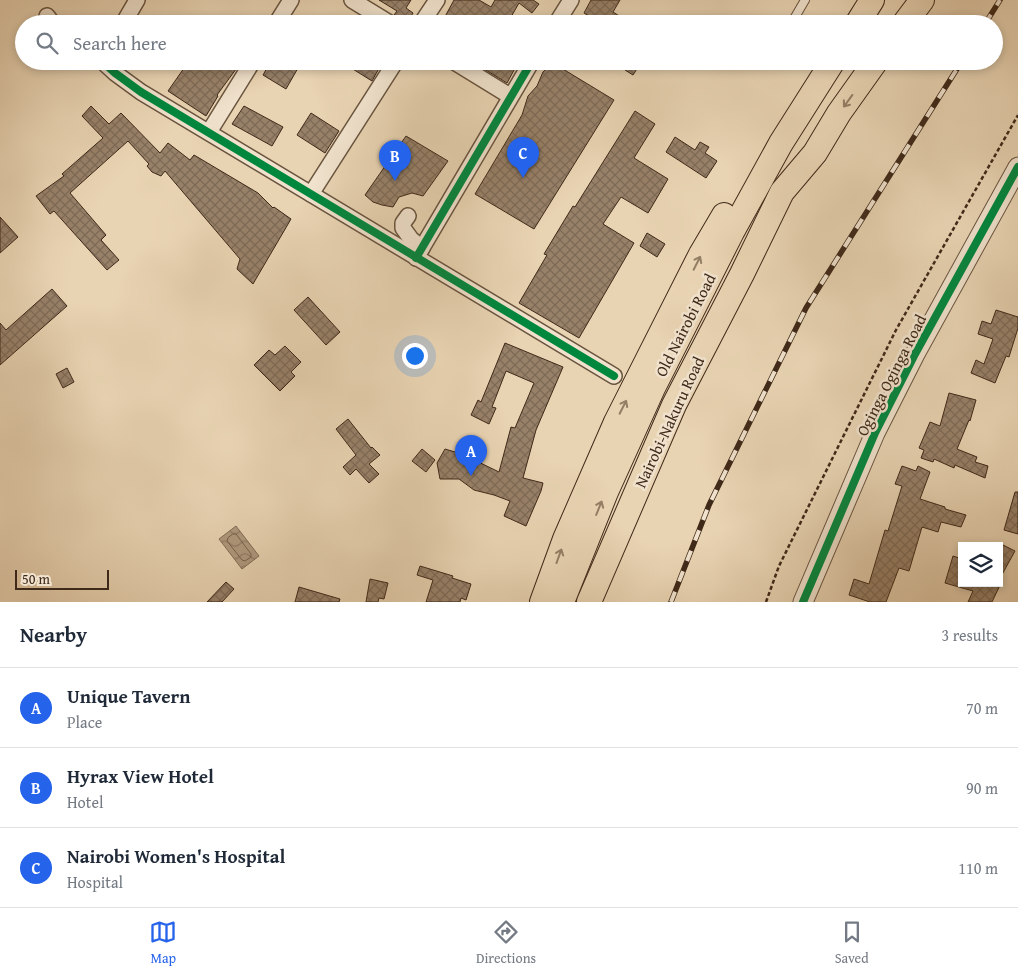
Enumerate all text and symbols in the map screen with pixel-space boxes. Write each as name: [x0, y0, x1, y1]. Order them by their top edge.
search box: [15, 15, 1003, 70]
icon: search: [33, 29, 61, 57]
text: Search here: [73, 29, 167, 57]
one-way arrow: [843, 94, 853, 108]
pin: C: [507, 137, 539, 178]
pin: B: [379, 140, 411, 181]
one-way arrow: [692, 255, 702, 270]
street label: Old Nairobi Road: [649, 269, 722, 381]
street label: Oginga Oginga Road: [850, 309, 932, 440]
your location: [402, 343, 428, 369]
street label: Nairobi-Nakuru Road: [628, 352, 710, 492]
one-way arrow: [618, 400, 628, 415]
pin: A: [455, 435, 487, 476]
one-way arrow: [595, 501, 604, 516]
map controls: [958, 542, 1003, 587]
button: layers: [958, 542, 1003, 587]
one-way arrow: [555, 549, 564, 564]
scale bar: [15, 567, 109, 590]
text: 50 m: [22, 569, 50, 589]
text: Nearby: [20, 619, 87, 650]
text: 3 results: [941, 623, 998, 647]
text: Unique Tavern: [67, 682, 190, 710]
text: A: [31, 696, 41, 720]
text: 70 m: [966, 696, 998, 720]
text: Place: [67, 710, 102, 734]
text: Hyrax View Hotel: [67, 762, 214, 790]
text: B: [31, 776, 41, 800]
text: 90 m: [966, 776, 998, 800]
text: Hotel: [67, 790, 103, 814]
text: Nairobi Women's Hospital: [67, 842, 285, 870]
text: C: [31, 856, 41, 880]
text: 110 m: [958, 856, 998, 880]
text: Hospital: [67, 870, 123, 894]
tab: Map: [149, 918, 177, 968]
tab: Directions: [476, 918, 536, 968]
tab: Saved: [835, 918, 869, 968]

